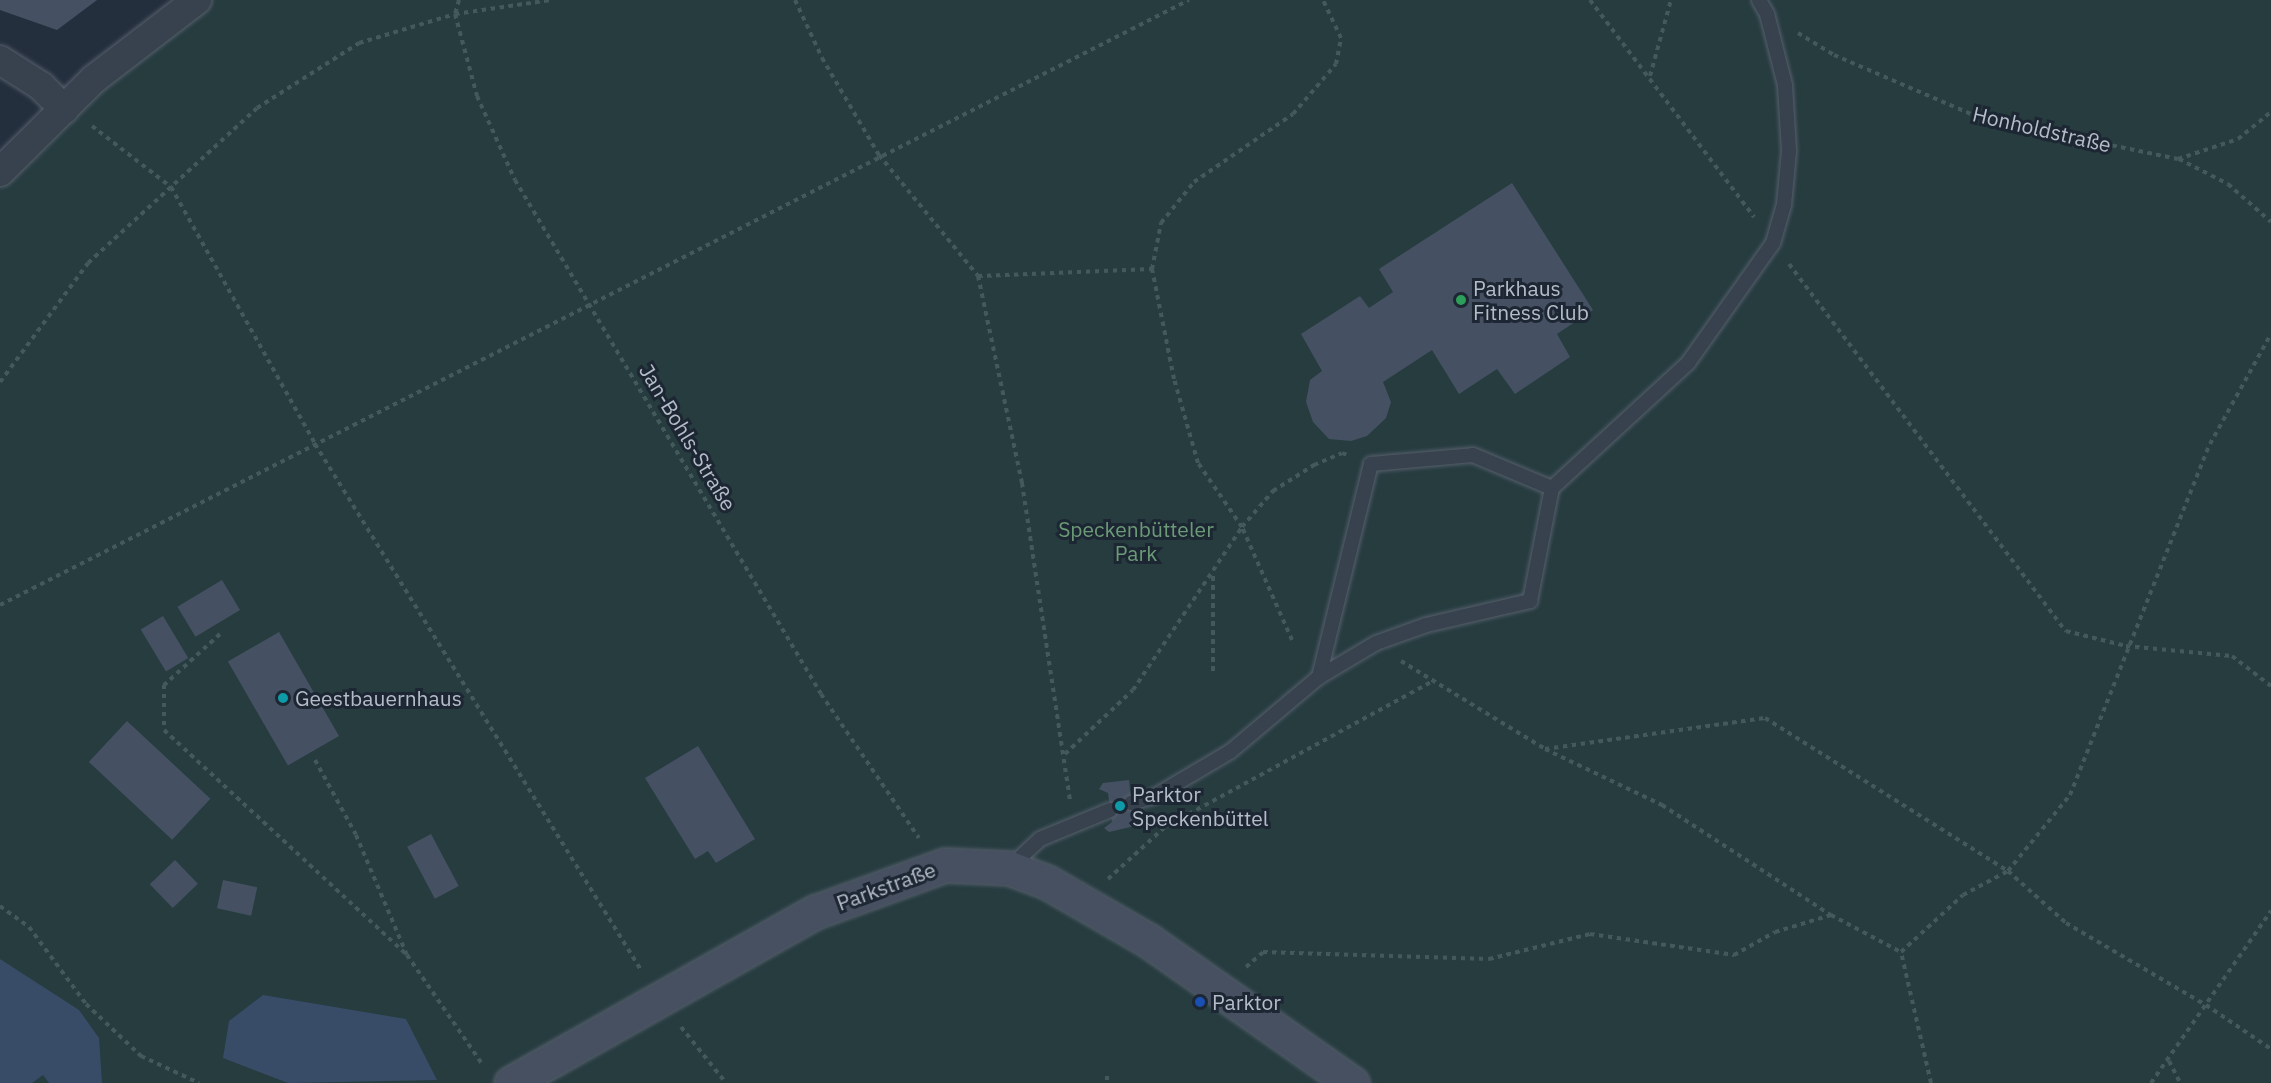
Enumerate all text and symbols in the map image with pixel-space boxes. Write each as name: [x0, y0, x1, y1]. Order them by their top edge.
street label: Honholdstraße: [1970, 101, 2114, 157]
place label: Parkhaus Fitness Club: [1473, 275, 1589, 325]
marker: Parkhaus Fitness Club: [1454, 293, 1468, 307]
street label: Jan-Bohls-Straße: [634, 359, 742, 515]
park label: Speckenbütteler Park: [1058, 516, 1214, 566]
place label: Geestbauernhaus: [295, 685, 462, 711]
marker: Geestbauernhaus: [276, 691, 290, 705]
place label: Parktor Speckenbüttel: [1132, 781, 1268, 831]
marker: Parktor Speckenbüttel: [1113, 799, 1127, 813]
street label: Parkstraße: [833, 856, 939, 916]
place label: Parktor: [1212, 989, 1281, 1015]
marker: Parktor: [1193, 995, 1207, 1009]

